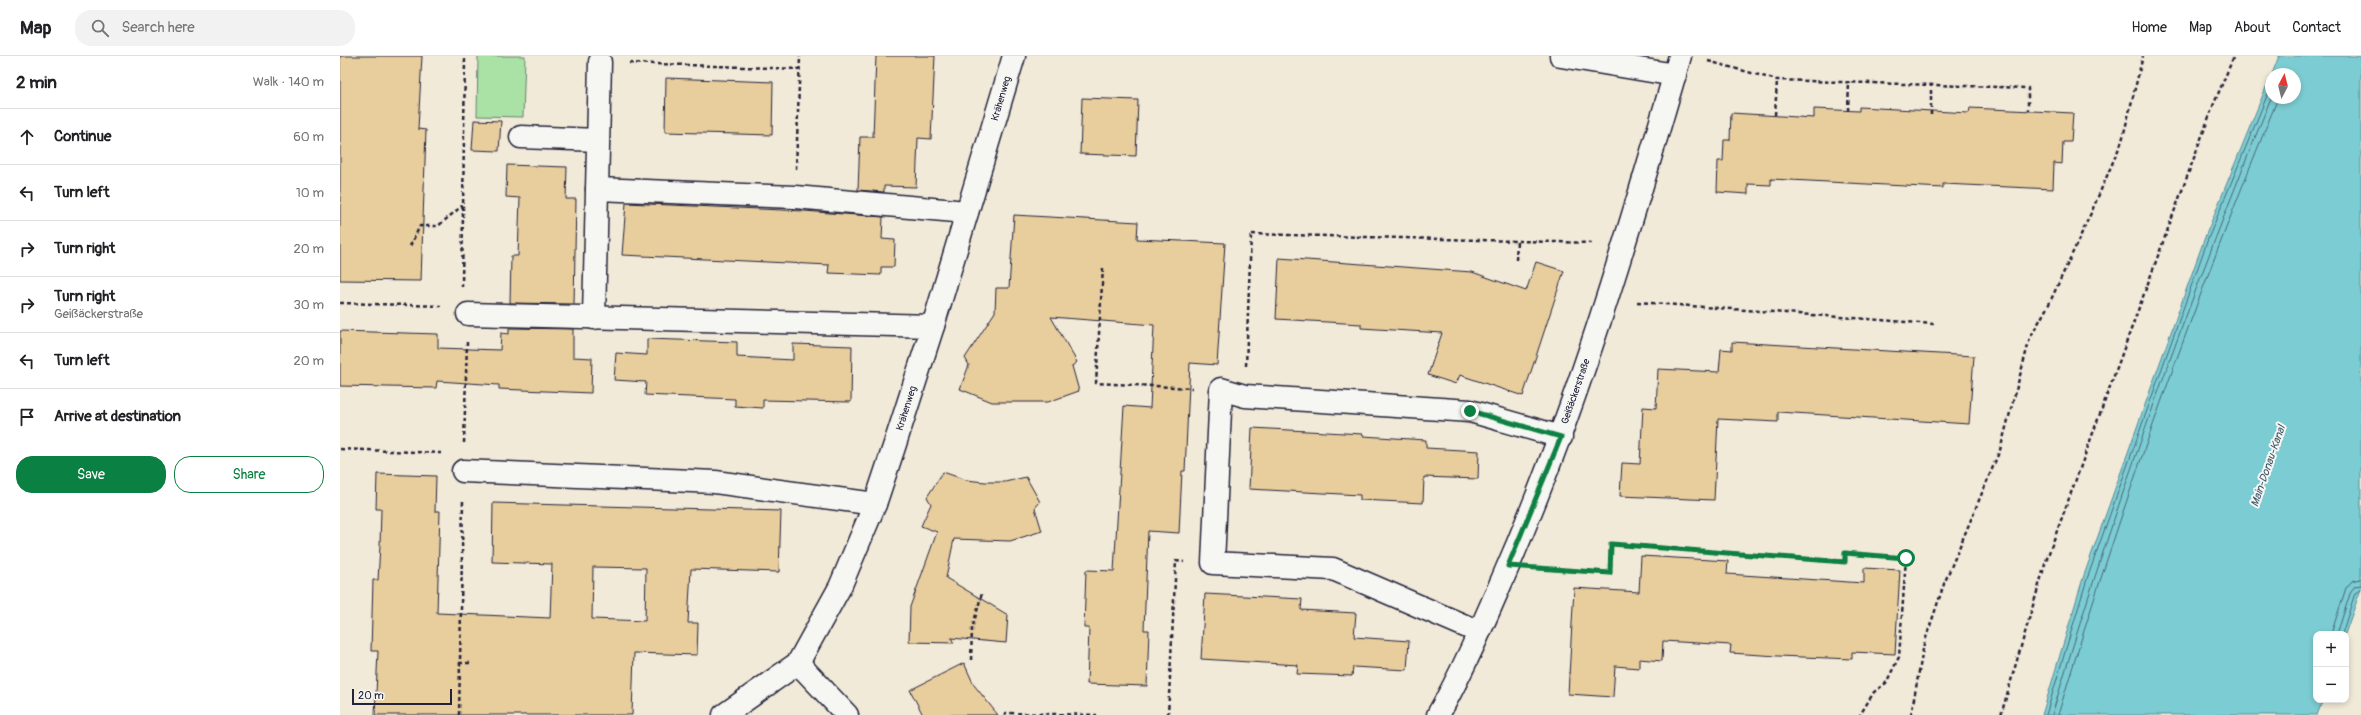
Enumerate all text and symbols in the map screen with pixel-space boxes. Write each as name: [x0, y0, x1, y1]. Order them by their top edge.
search box: [75, 10, 355, 46]
text: Map: [20, 16, 51, 40]
icon: search: [89, 17, 111, 39]
text: Search here: [121, 18, 195, 37]
text: Home: [2132, 19, 2167, 36]
text: Map: [2189, 19, 2212, 36]
text: About: [2234, 19, 2270, 36]
text: Contact: [2292, 19, 2341, 36]
north arrow: [2265, 68, 2301, 104]
text: 2 min: [16, 72, 57, 93]
text: Walk · 140 m: [253, 74, 324, 90]
street label: Krähenweg: [989, 75, 1014, 122]
icon: ahead: [16, 126, 38, 148]
text: Continue: [54, 127, 112, 146]
text: 60 m: [293, 129, 324, 145]
icon: left: [16, 182, 38, 204]
text: Turn left: [54, 183, 110, 202]
text: 10 m: [296, 185, 324, 201]
icon: right: [16, 238, 38, 260]
text: Turn right: [54, 239, 115, 258]
text: 20 m: [293, 241, 324, 257]
text: Turn right: [54, 287, 115, 306]
icon: right: [16, 294, 38, 316]
text: 30 m: [294, 297, 324, 313]
text: Geißäckerstraße: [54, 306, 143, 322]
icon: left: [16, 350, 38, 372]
text: Turn left: [54, 351, 110, 370]
text: 20 m: [293, 353, 324, 369]
street label: Geißäckerstraße: [1559, 357, 1593, 426]
street label: Krähenweg: [894, 385, 919, 432]
route end: [1461, 402, 1479, 420]
icon: arrive: [16, 406, 38, 428]
text: Arrive at destination: [54, 407, 181, 426]
water label: Main-Donau-Kanal: [2248, 422, 2288, 508]
button: Save: [16, 456, 166, 493]
button: Share: [174, 456, 324, 493]
route start: [1897, 549, 1915, 567]
map controls: [2313, 631, 2349, 703]
button: +: [2313, 631, 2349, 667]
button: −: [2313, 667, 2349, 703]
scale bar: [352, 687, 452, 706]
text: 20 m: [358, 689, 384, 702]

